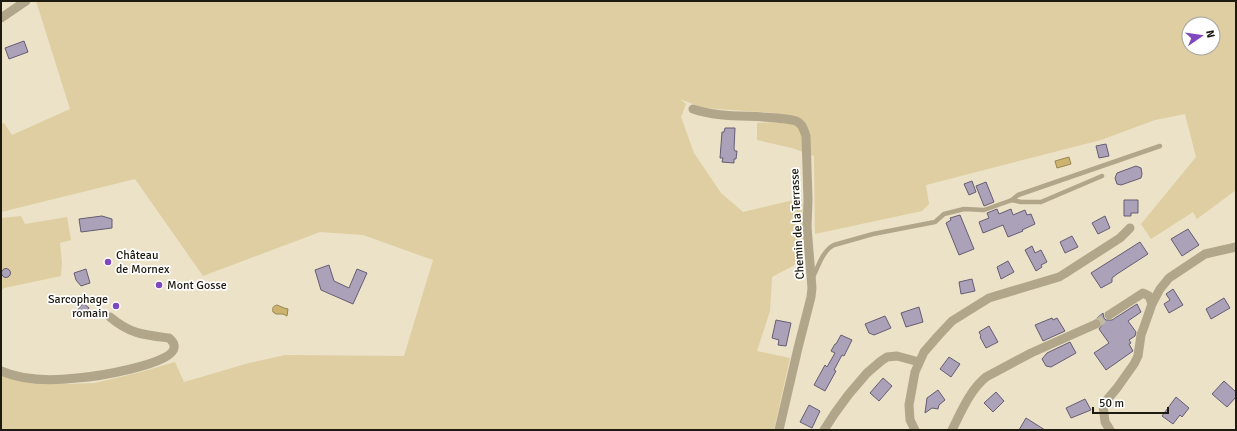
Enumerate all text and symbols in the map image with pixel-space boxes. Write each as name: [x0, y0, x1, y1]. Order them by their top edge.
north arrow: [1181, 16, 1221, 56]
text: N: [1203, 29, 1217, 39]
street label: Chemin de la Terrasse: [787, 168, 808, 280]
place label: Château de Mornex: [116, 248, 170, 277]
marker: Château de Mornex: [103, 257, 113, 267]
place label: Mont Gosse: [167, 278, 227, 293]
marker: Mont Gosse: [154, 280, 164, 290]
place label: Sarcophage romain: [48, 292, 108, 321]
marker: Sarcophage romain: [111, 301, 121, 311]
scale bar: [1093, 389, 1168, 415]
text: 50 m: [1099, 396, 1124, 411]

